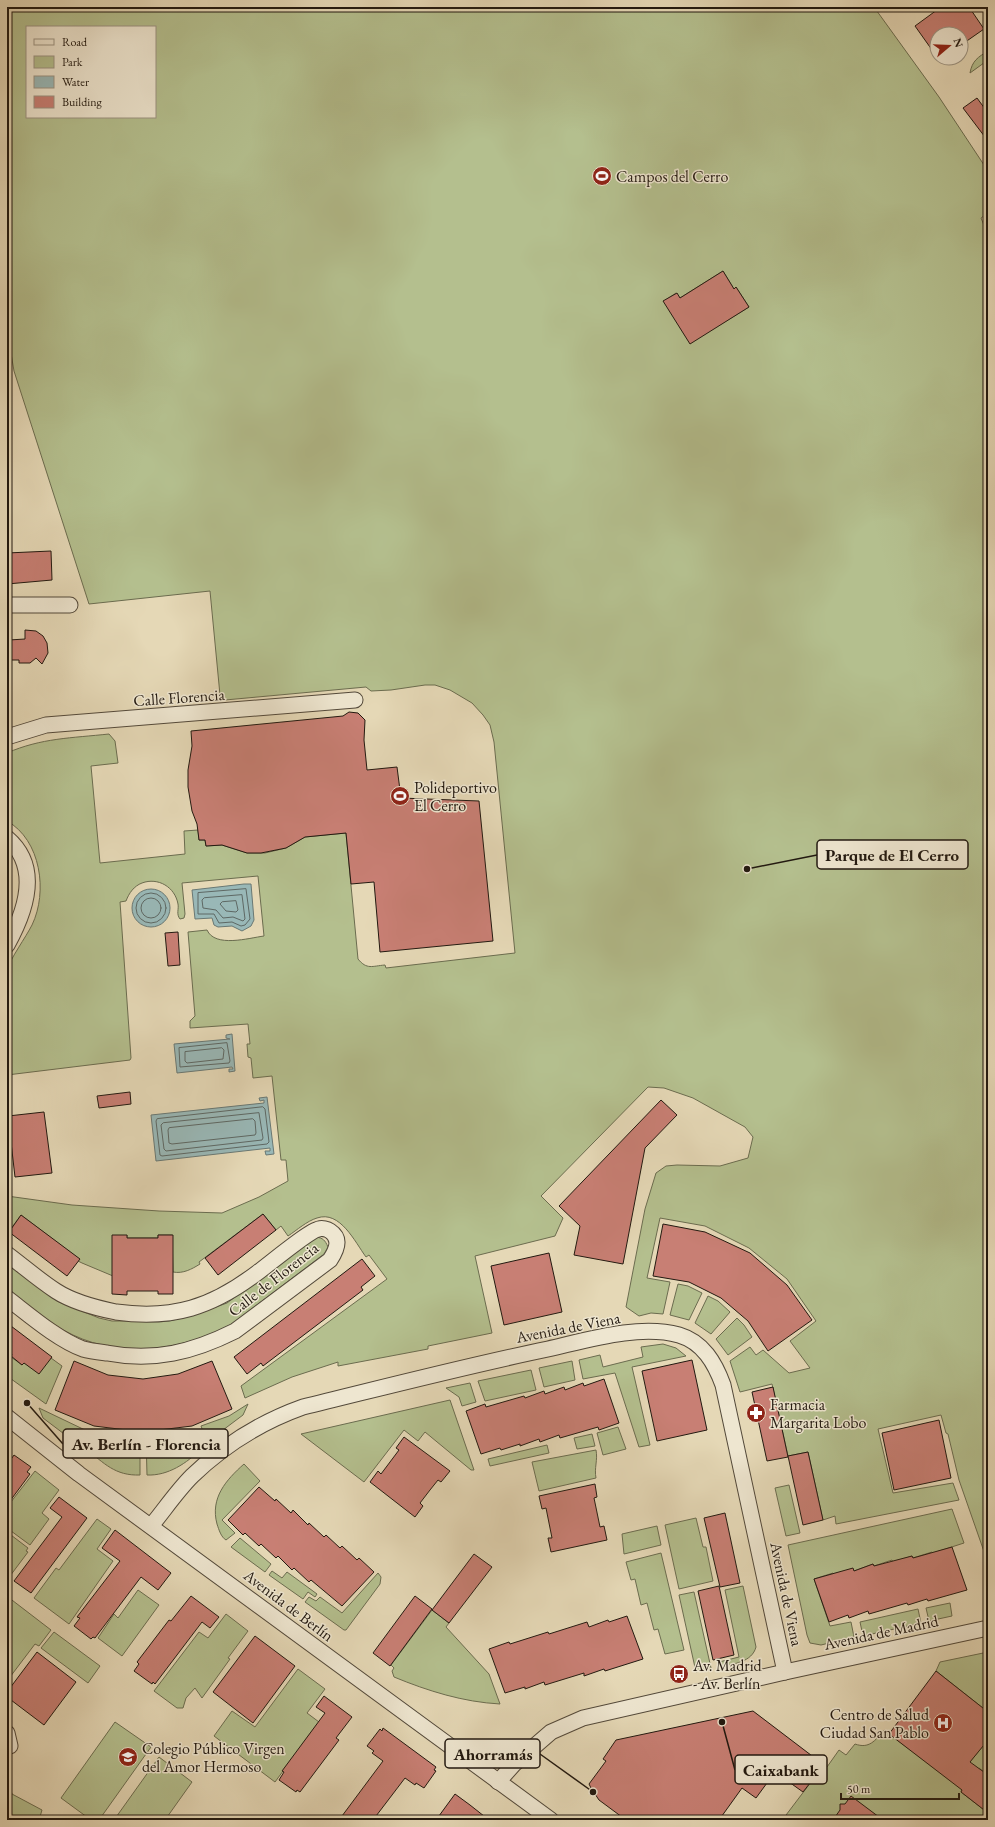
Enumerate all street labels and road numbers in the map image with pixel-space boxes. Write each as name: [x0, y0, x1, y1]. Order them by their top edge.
street label: Calle Florencia: [133, 684, 226, 711]
street label: Calle de Florencia: [224, 1237, 323, 1321]
street label: Avenida de Viena: [513, 1307, 623, 1348]
street label: Avenida de Viena: [765, 1539, 808, 1649]
street label: Avenida de Berlín: [239, 1564, 338, 1646]
street label: Avenida de Madrid: [821, 1610, 941, 1655]

